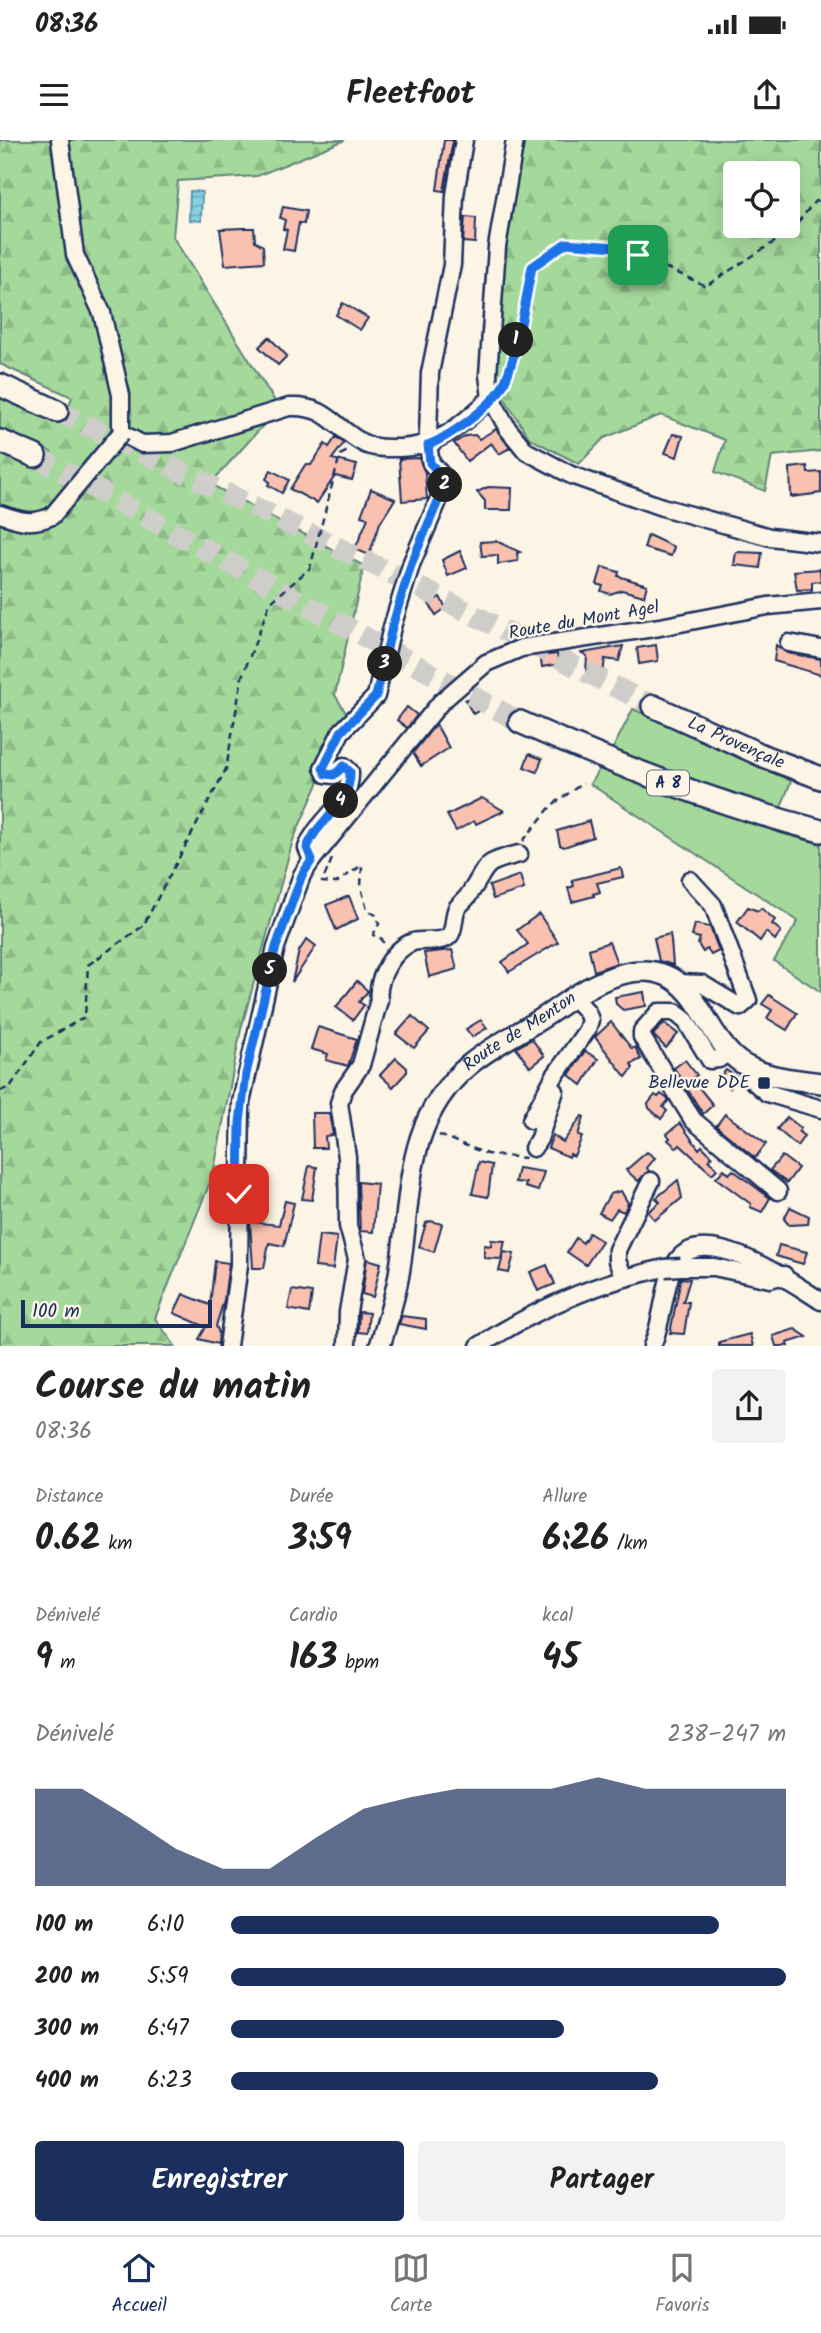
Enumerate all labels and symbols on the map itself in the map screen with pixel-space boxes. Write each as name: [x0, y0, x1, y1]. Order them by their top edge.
pin: [608, 225, 668, 285]
pin: 1: [498, 322, 534, 358]
pin: 2: [428, 468, 462, 502]
street label: Route du Mont Agel: [506, 593, 662, 649]
pin: 3: [368, 646, 402, 682]
street label: La Provençale: [683, 709, 789, 777]
road number: A 8: [647, 770, 689, 796]
pin: 4: [324, 784, 358, 818]
pin: 5: [252, 952, 288, 988]
street label: Route de Menton: [456, 984, 582, 1079]
place label: Bellevue DDE: [648, 1069, 750, 1098]
marker: Bellevue DDE: [756, 1075, 772, 1091]
pin: [209, 1164, 269, 1224]
scale bar: [21, 1297, 212, 1329]

